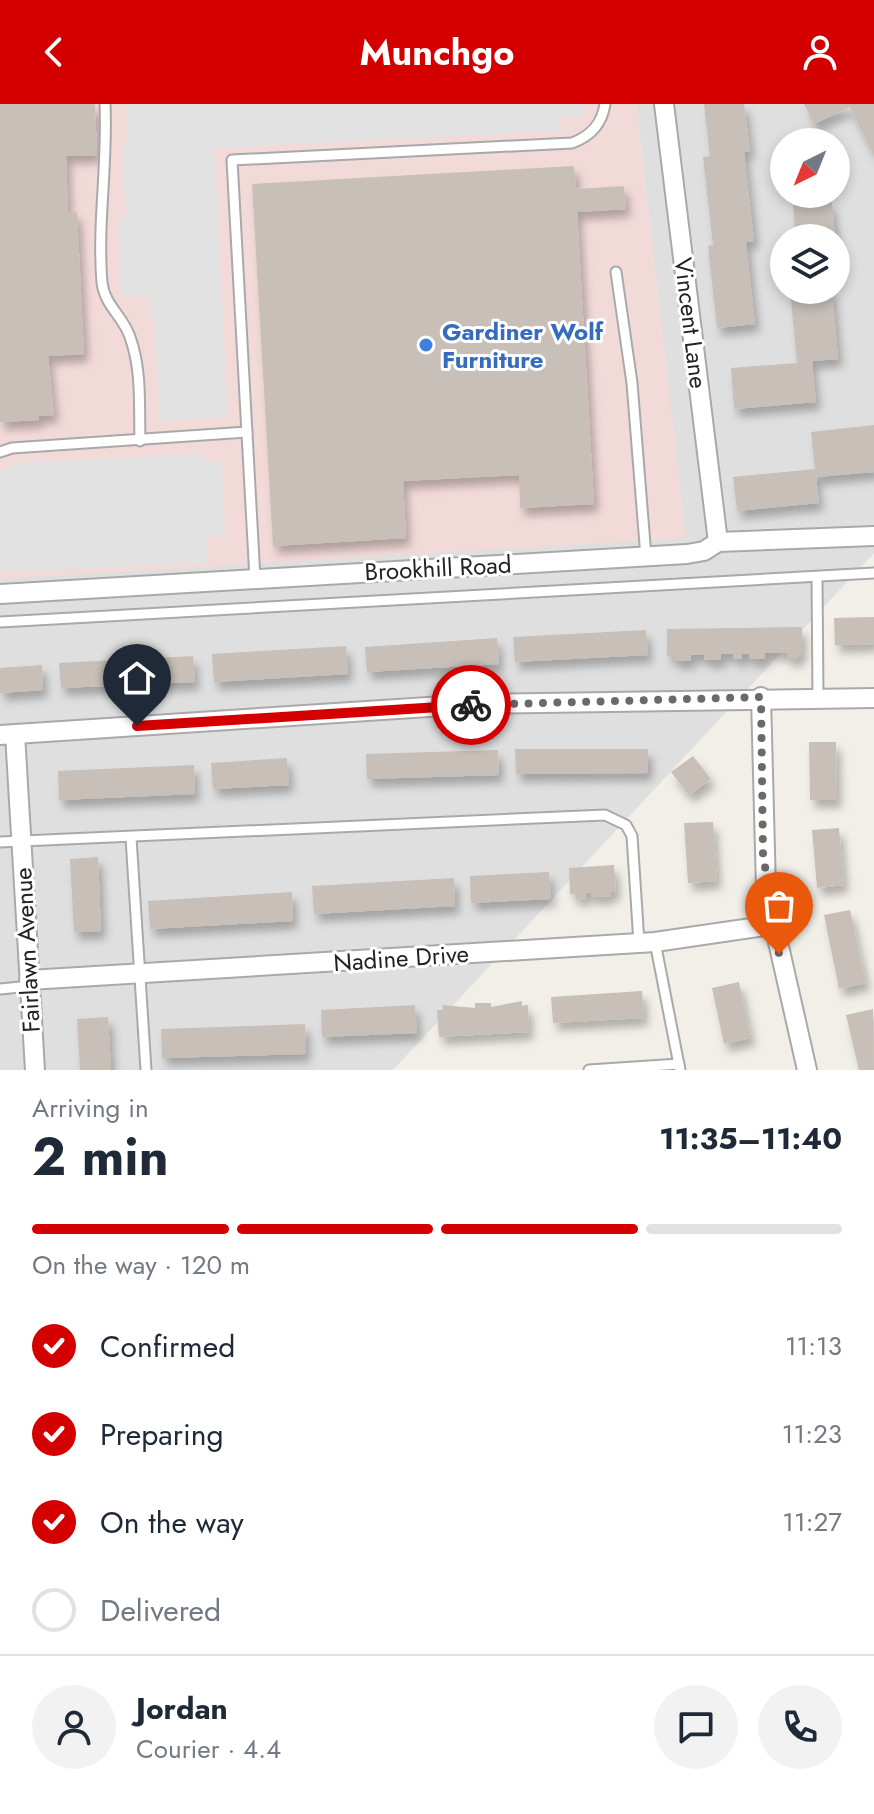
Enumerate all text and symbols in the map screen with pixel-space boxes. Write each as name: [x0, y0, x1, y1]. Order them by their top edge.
text: Munchgo: [360, 26, 514, 78]
icon: back: [32, 30, 76, 74]
icon: person: [798, 30, 842, 74]
north arrow: [770, 128, 850, 208]
map controls: [770, 128, 850, 304]
button: layers: [770, 224, 850, 304]
street label: Vincent Lane: [666, 256, 716, 390]
place label: Gardiner Wolf Furniture: [442, 314, 605, 377]
marker: Gardiner Wolf Furniture: [417, 336, 435, 354]
street label: Brookhill Road: [364, 547, 512, 589]
pin: [103, 644, 171, 726]
icon: home: [115, 656, 159, 700]
courier: [431, 665, 511, 745]
icon: bike: [449, 683, 493, 727]
street label: Fairlawn Avenue: [5, 867, 49, 1033]
pin: [745, 872, 813, 954]
icon: bag: [757, 884, 801, 928]
street label: Nadine Drive: [332, 936, 470, 980]
text: Arriving in: [32, 1089, 149, 1127]
text: 11:35–11:40: [659, 1117, 842, 1160]
text: 2 min: [32, 1119, 169, 1195]
text: On the way · 120 m: [32, 1246, 250, 1284]
icon: check: [32, 1324, 76, 1368]
text: Confirmed: [100, 1325, 235, 1368]
text: 11:13: [785, 1327, 842, 1365]
icon: check: [32, 1412, 76, 1456]
text: Preparing: [100, 1413, 224, 1456]
text: 11:23: [782, 1415, 842, 1453]
icon: check: [32, 1500, 76, 1544]
text: On the way: [100, 1501, 244, 1544]
text: 11:27: [782, 1503, 842, 1541]
text: Delivered: [100, 1589, 221, 1632]
button: person: [32, 1685, 116, 1769]
button: chat: [654, 1685, 738, 1769]
button: phone: [758, 1685, 842, 1769]
text: Jordan: [136, 1687, 228, 1730]
text: Courier · 4.4: [136, 1730, 281, 1768]

